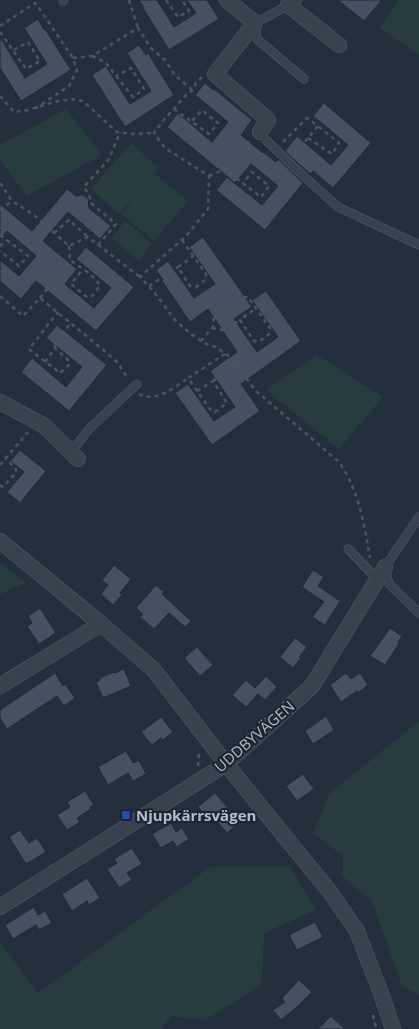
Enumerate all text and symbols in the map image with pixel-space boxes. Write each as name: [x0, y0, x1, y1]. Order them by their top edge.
street label: UDDBYVÄGEN: [210, 696, 298, 776]
place label: Njupkärrsvägen: [136, 805, 256, 825]
marker: Njupkärrsvägen: [120, 809, 132, 821]

